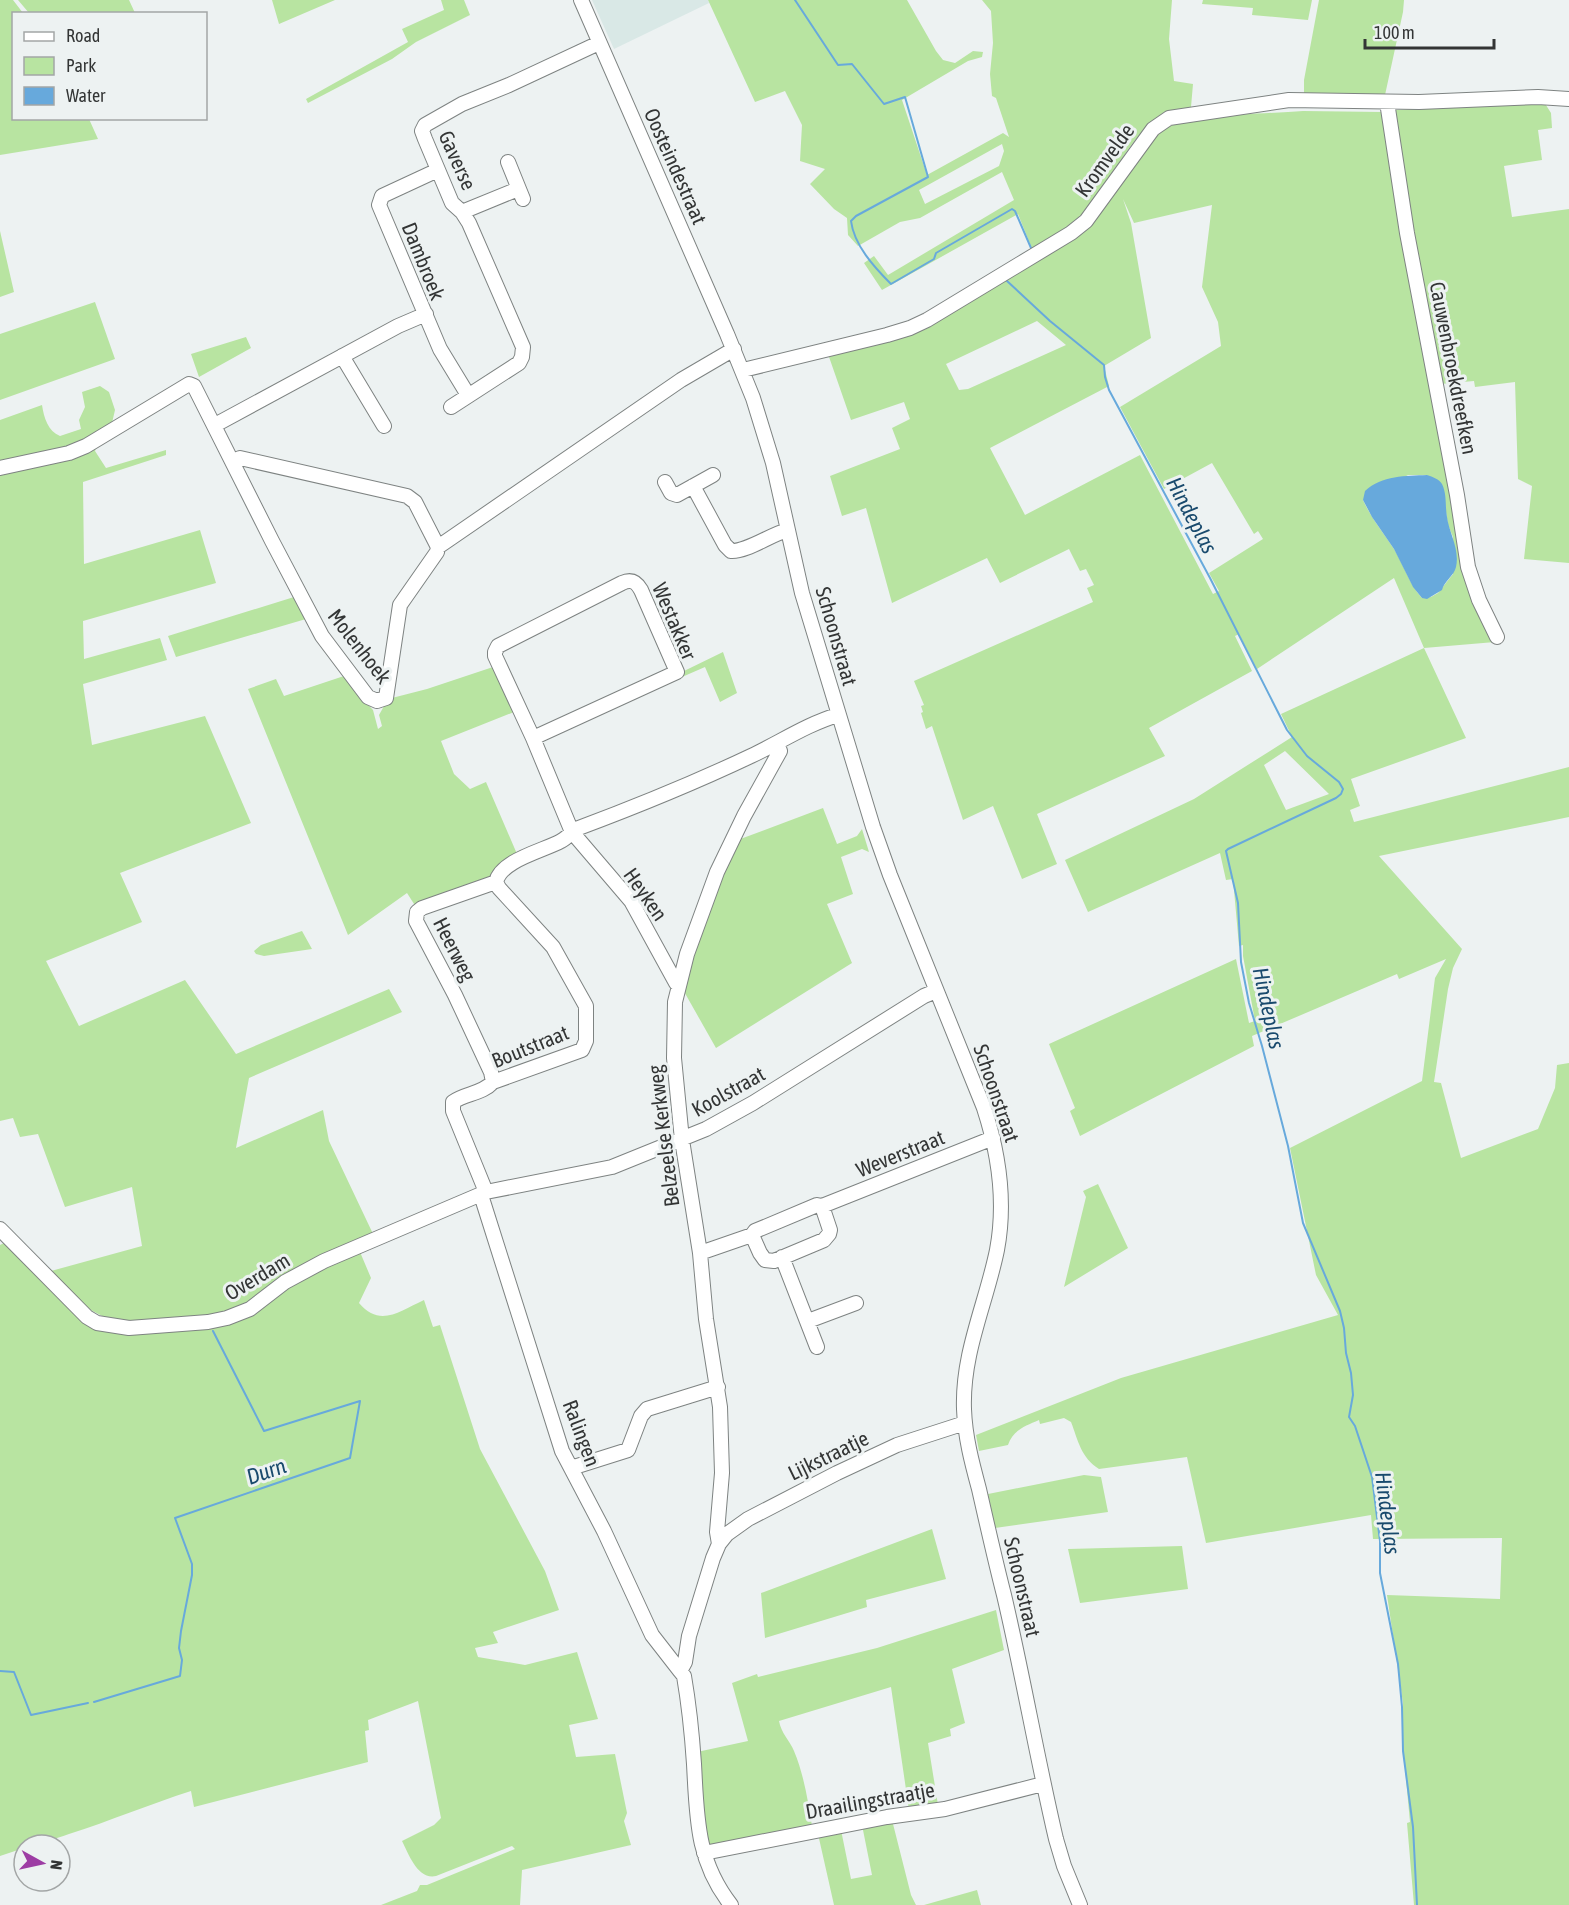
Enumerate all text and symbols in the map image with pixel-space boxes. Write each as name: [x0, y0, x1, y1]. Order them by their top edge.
legend: [12, 12, 207, 120]
scale bar: [1365, 12, 1494, 50]
text: 100 m: [1374, 22, 1415, 43]
text: Road: [66, 25, 100, 46]
text: Park: [66, 55, 96, 76]
text: Water: [66, 85, 106, 106]
street label: Oosteindestraat: [640, 104, 712, 228]
street label: Kromvelde: [1070, 119, 1138, 201]
street label: Gaverse: [434, 127, 482, 193]
street label: Dambroek: [398, 219, 450, 303]
street label: Cauwenbroekdreefken: [1426, 280, 1482, 456]
water label: Hindeplas: [1161, 472, 1223, 558]
street label: Westakker: [648, 579, 702, 664]
street label: Schoonstraat: [811, 584, 863, 688]
street label: Molenhoek: [324, 604, 396, 688]
street label: Heyken: [619, 863, 673, 925]
street label: Heerweg: [429, 913, 481, 985]
water label: Hindeplas: [1248, 965, 1290, 1051]
street label: Boutstraat: [488, 1020, 572, 1072]
street label: Schoonstraat: [969, 1041, 1025, 1145]
street label: Koolstraat: [687, 1061, 769, 1121]
street label: Belzeelse Kerkweg: [642, 1064, 684, 1208]
street label: Weverstraat: [852, 1124, 948, 1182]
street label: Overdam: [220, 1247, 294, 1305]
street label: Ralingen: [558, 1396, 606, 1470]
street label: Lijkstraatje: [784, 1425, 872, 1485]
water label: Durn: [243, 1452, 290, 1490]
water label: Hindeplas: [1370, 1470, 1406, 1556]
street label: Schoonstraat: [1000, 1535, 1046, 1639]
street label: Draailingstraatje: [804, 1777, 936, 1823]
north arrow: [12, 1833, 72, 1893]
text: N: [47, 1859, 66, 1871]

